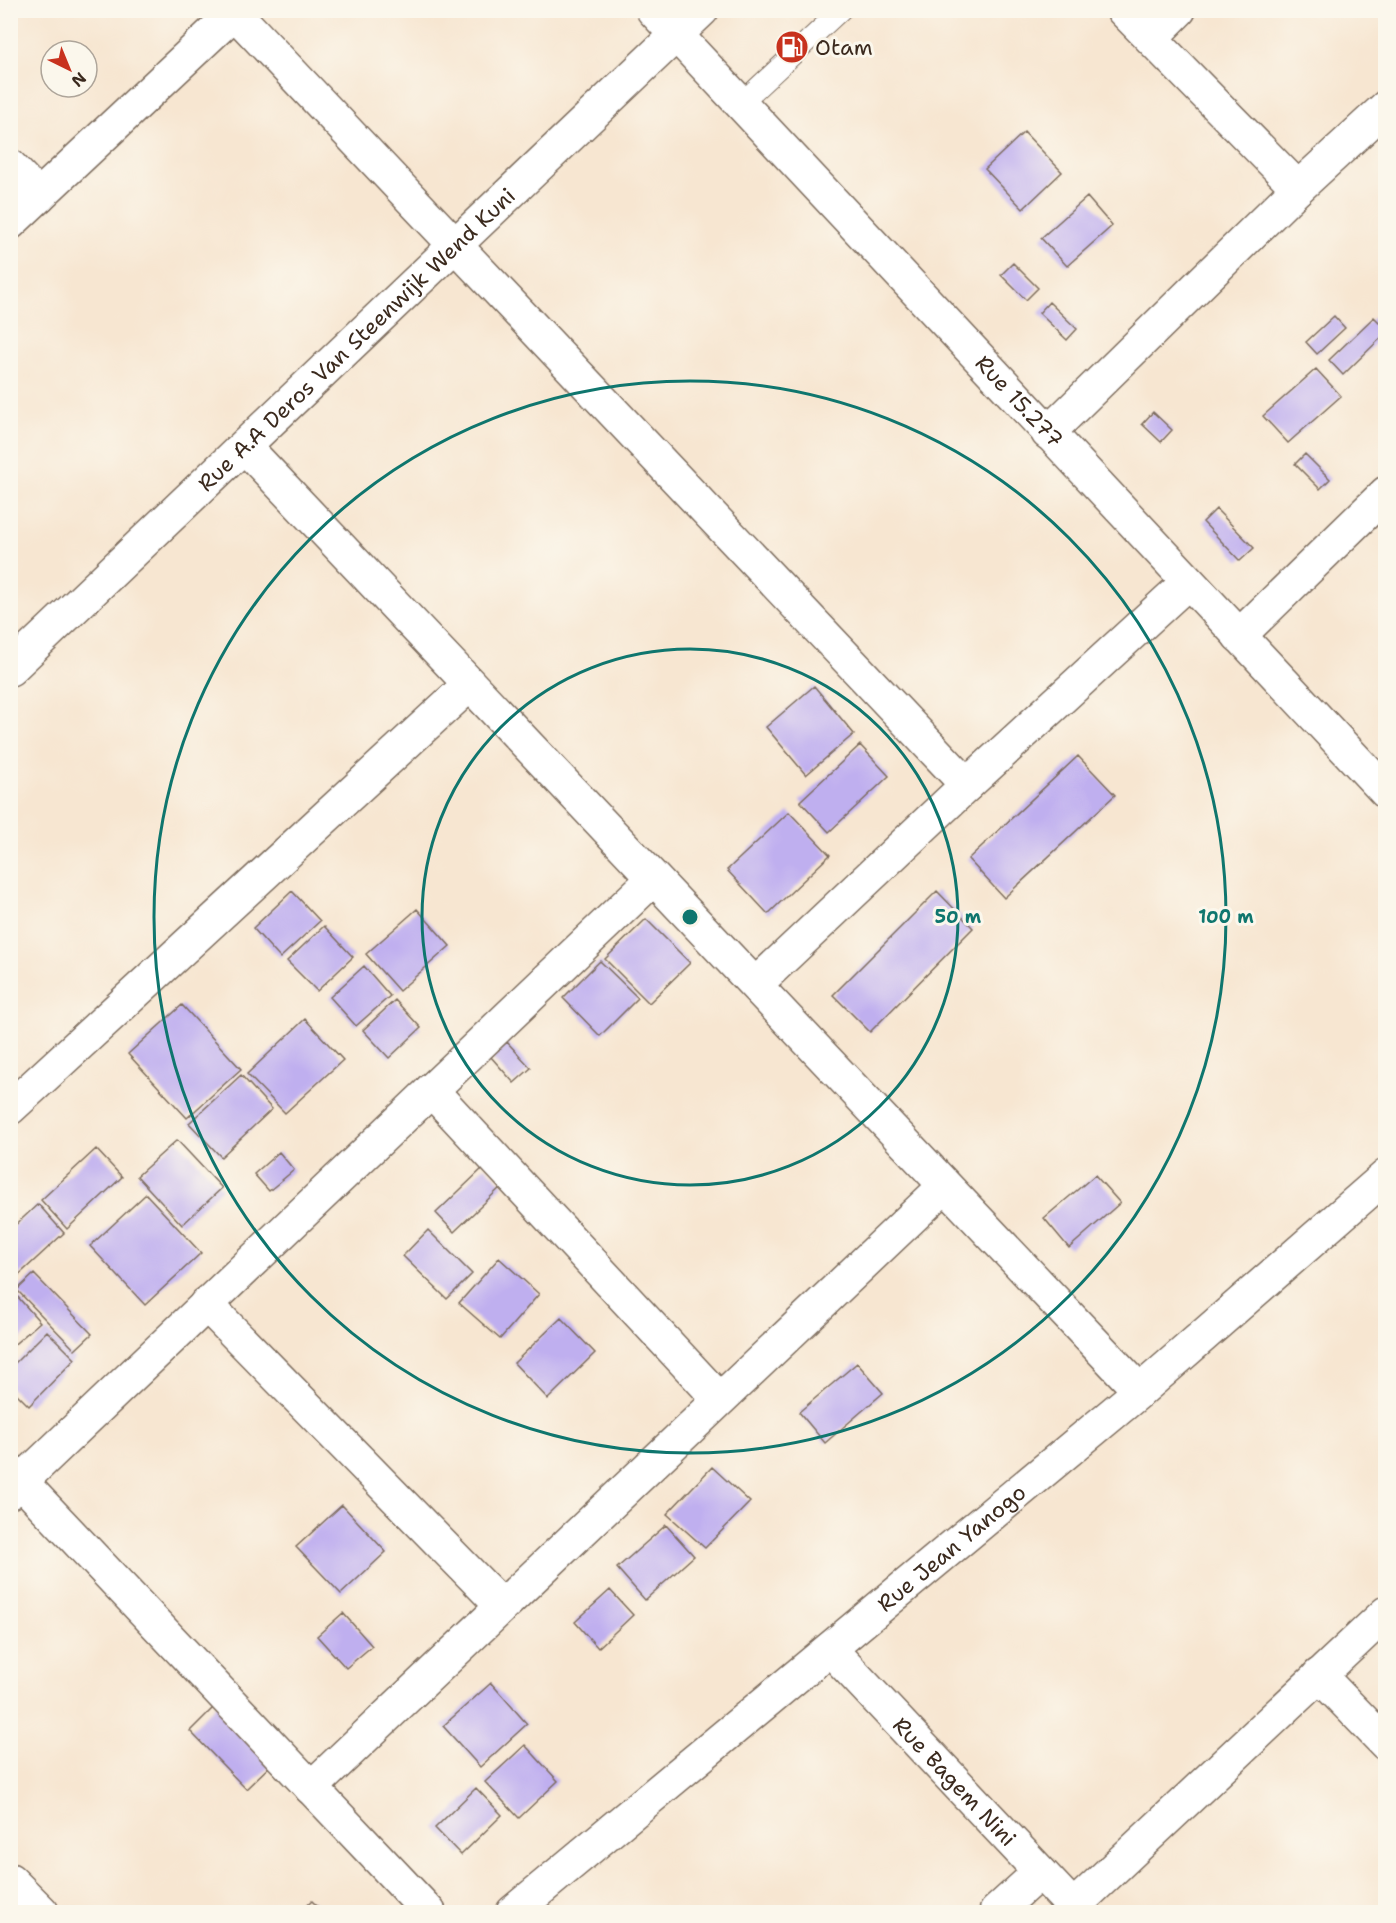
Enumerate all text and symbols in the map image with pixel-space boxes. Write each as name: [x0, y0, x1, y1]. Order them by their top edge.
fuel station icon: Otam: [774, 29, 810, 65]
place label: Otam: [815, 33, 873, 62]
north arrow: [39, 39, 99, 99]
text: N: [67, 68, 91, 92]
street label: Rue A.A Deros Van Steenwijk Wend Kuni: [191, 181, 521, 497]
street label: Rue 15.277: [969, 349, 1070, 453]
text: 50 m: [935, 905, 982, 929]
text: 100 m: [1198, 905, 1254, 929]
centre of rings: [680, 907, 700, 927]
street label: Rue Jean Yanogo: [871, 1477, 1032, 1618]
street label: Rue Bagem Nini: [887, 1710, 1023, 1852]

